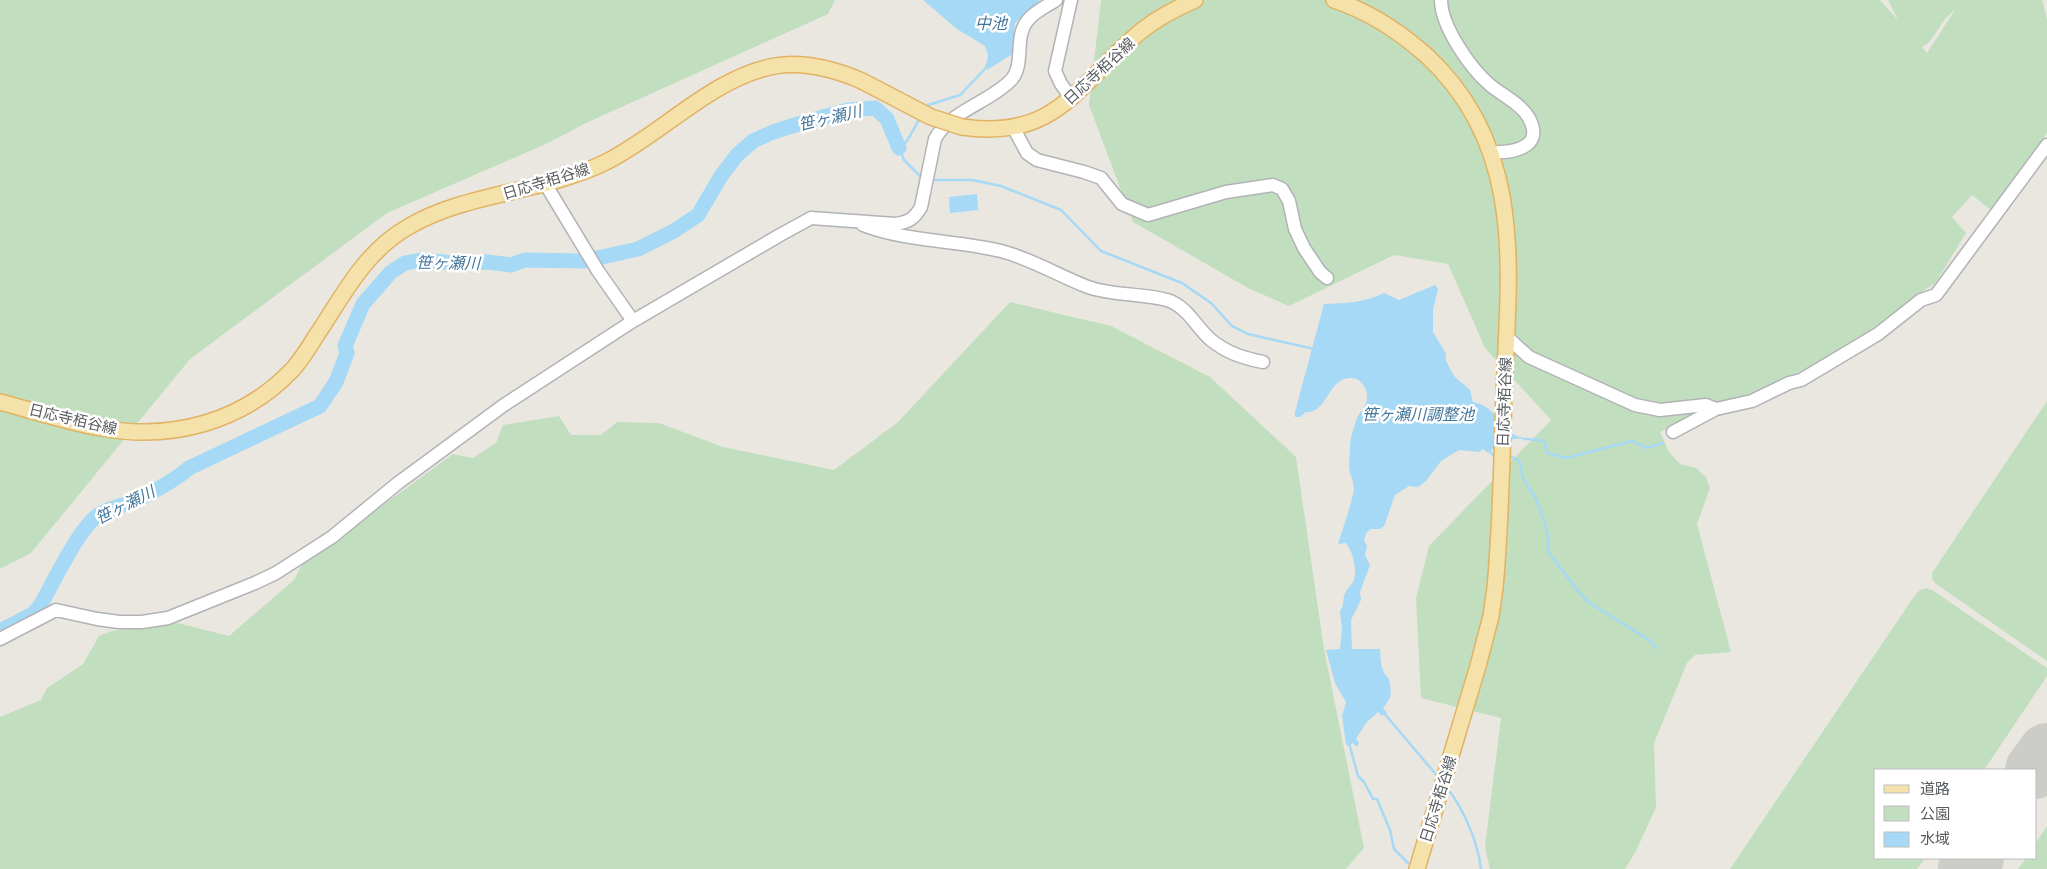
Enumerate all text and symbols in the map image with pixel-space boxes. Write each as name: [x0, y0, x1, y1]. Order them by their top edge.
water label: 中池: [975, 14, 1009, 33]
street label: 日応寺栢谷線: [1060, 33, 1138, 109]
water label: 笹ヶ瀬川: [797, 101, 865, 134]
street label: 日応寺栢谷線: [500, 159, 592, 203]
water label: 笹ヶ瀬川: [416, 253, 482, 273]
street label: 日応寺栢谷線: [1493, 357, 1515, 447]
street label: 日応寺栢谷線: [27, 400, 119, 438]
water label: 笹ヶ瀬川調整池: [1362, 405, 1476, 424]
water label: 笹ヶ瀬川: [92, 481, 160, 528]
street label: 日応寺栢谷線: [1416, 753, 1460, 845]
legend: [1874, 769, 2037, 859]
text: 道路: [1920, 779, 1950, 798]
text: 公園: [1920, 804, 1950, 823]
text: 水域: [1920, 829, 1950, 848]

